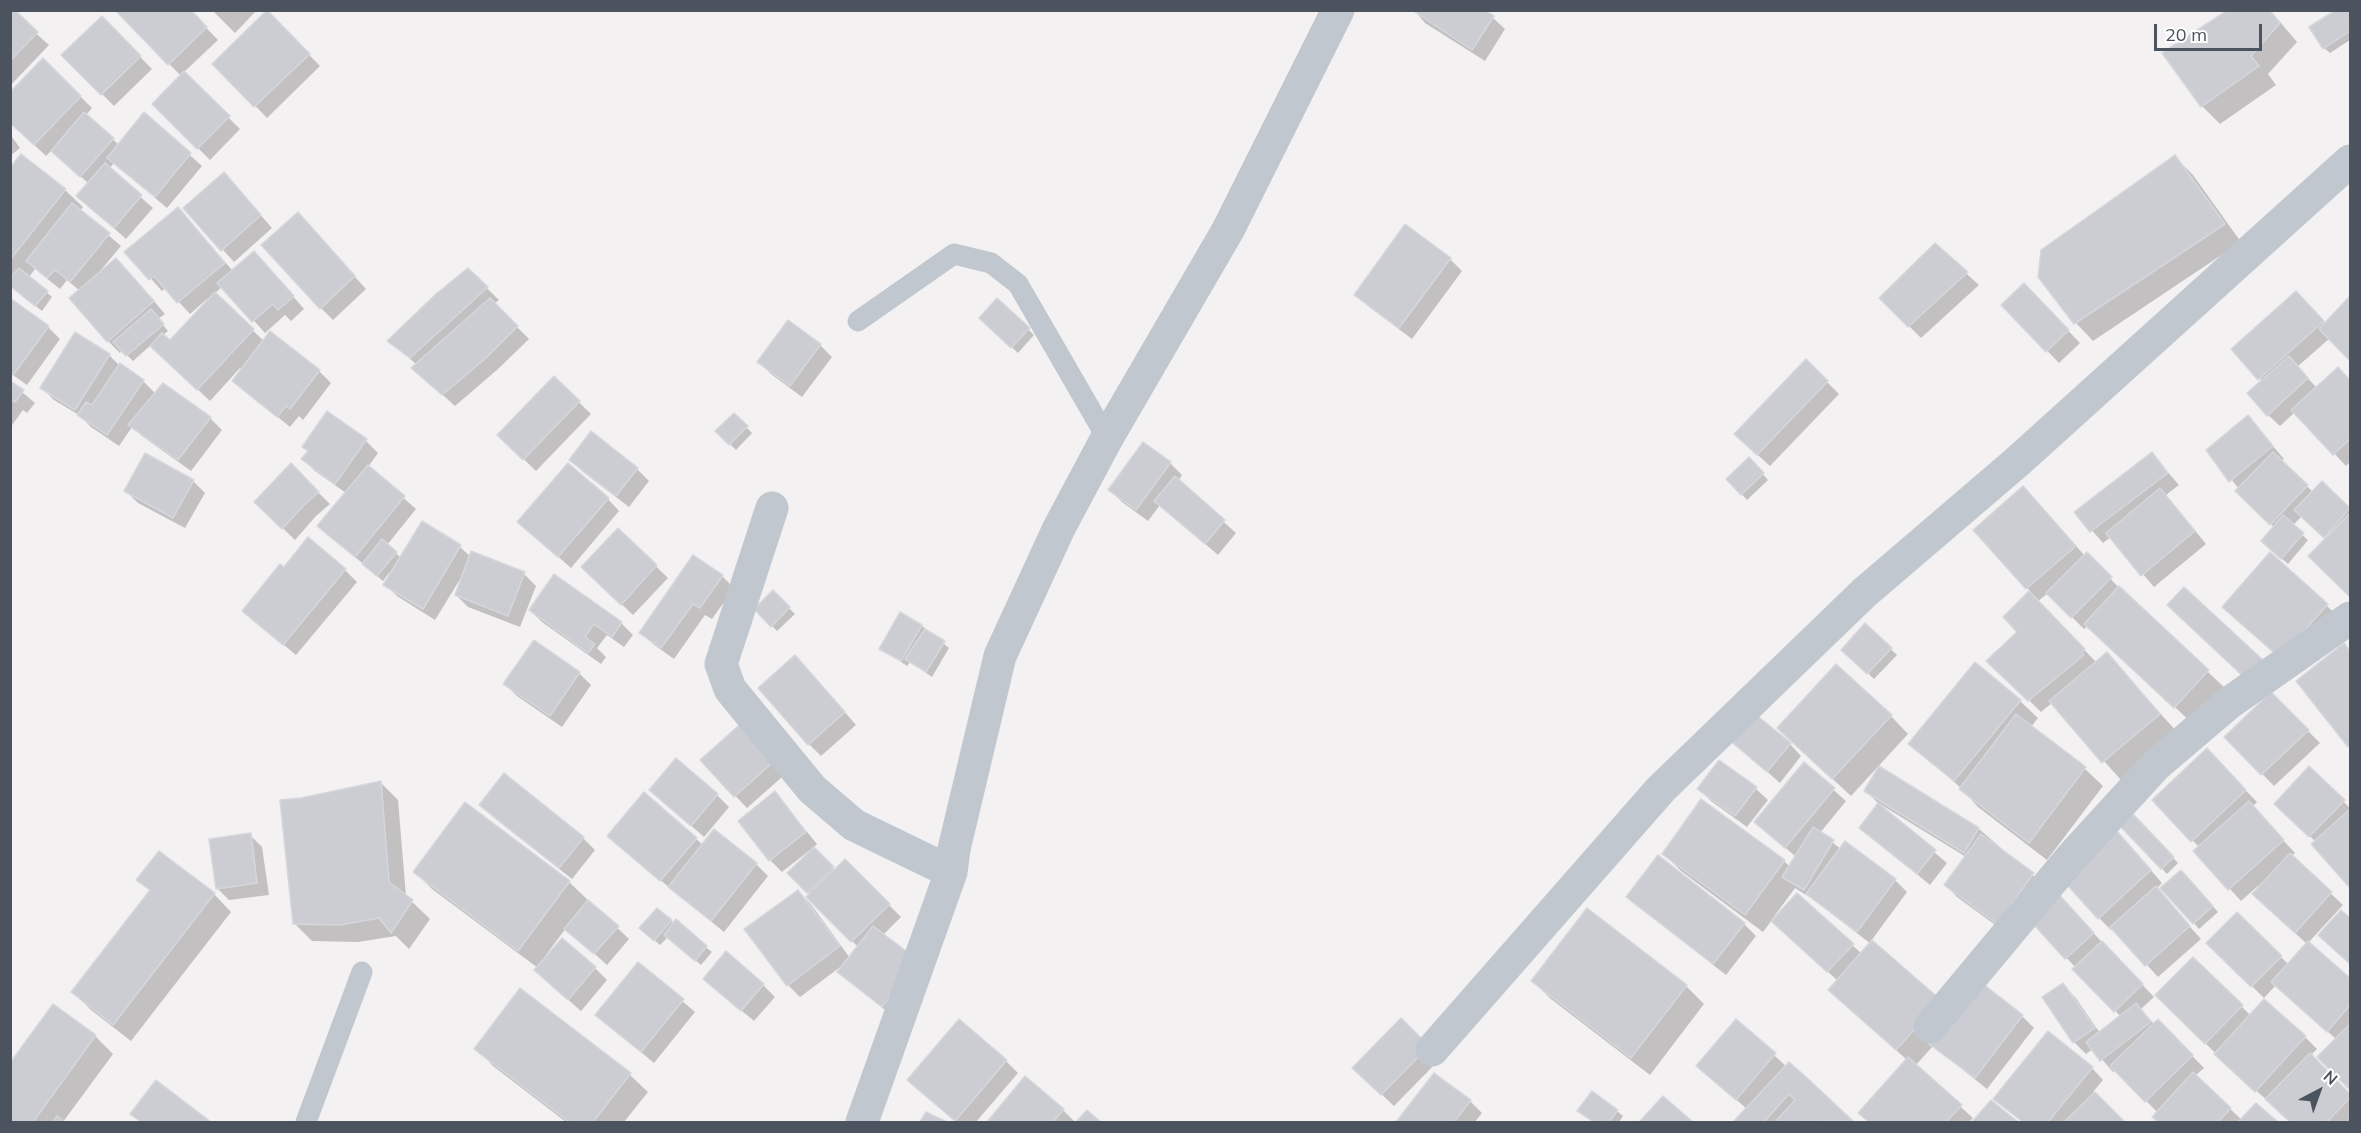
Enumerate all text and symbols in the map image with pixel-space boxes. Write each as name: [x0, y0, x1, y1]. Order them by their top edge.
scale bar: [2157, 12, 2265, 50]
text: 20 m: [2165, 23, 2207, 46]
north arrow: [2289, 1061, 2349, 1121]
text: N: [2320, 1066, 2342, 1089]

